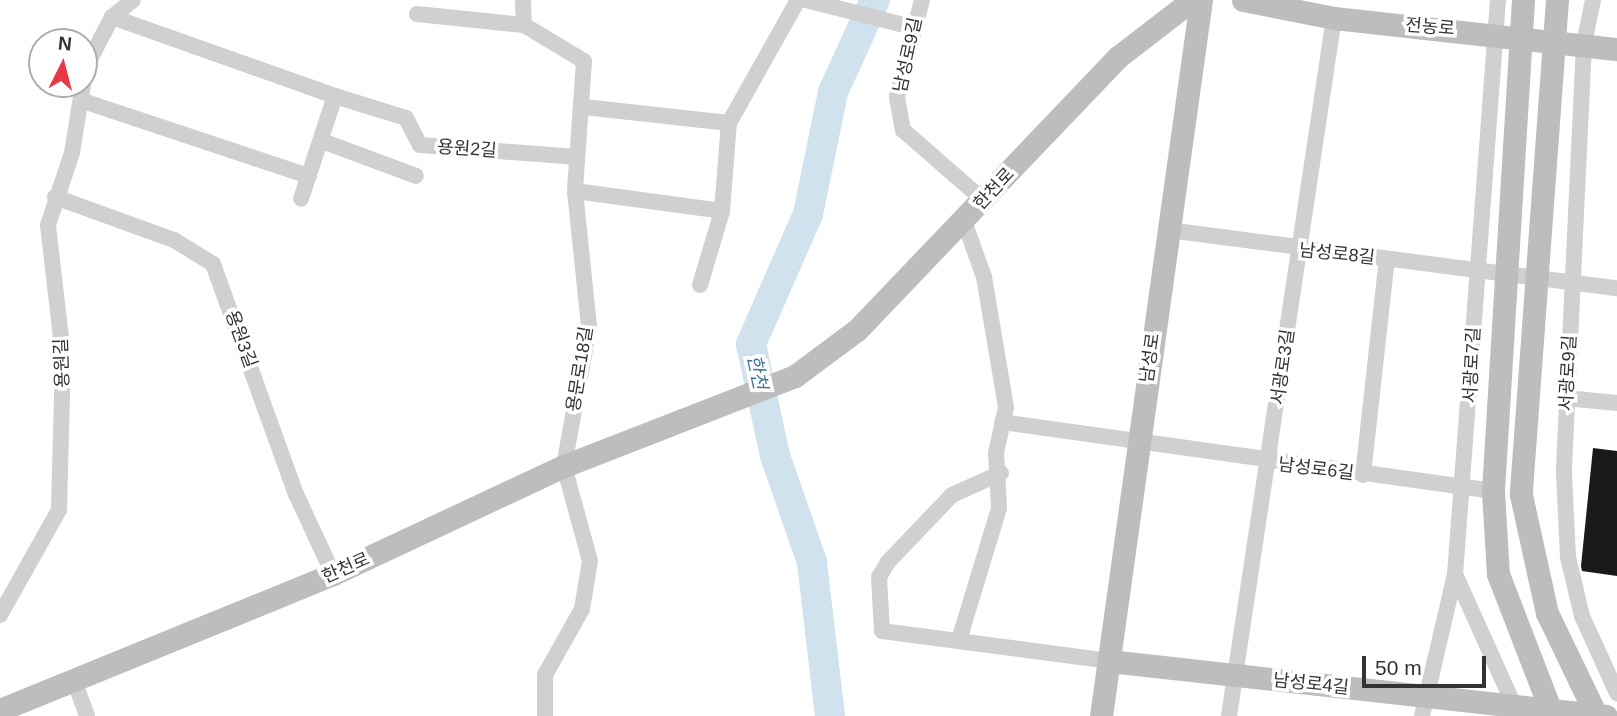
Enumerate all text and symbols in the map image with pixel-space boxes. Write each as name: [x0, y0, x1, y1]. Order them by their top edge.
street label: 전농로: [1404, 14, 1456, 40]
street label: 남성로9길: [890, 15, 926, 95]
north arrow: [28, 28, 98, 98]
text: N: [57, 32, 73, 55]
street label: 용원2길: [436, 136, 498, 162]
street label: 한천로: [969, 163, 1019, 215]
street label: 남성로8길: [1298, 239, 1376, 269]
street label: 용원3길: [221, 307, 261, 371]
street label: 용문로18길: [563, 325, 597, 413]
street label: 서광로7길: [1459, 326, 1485, 404]
street label: 서광로3길: [1267, 328, 1299, 406]
street label: 남성로: [1136, 332, 1164, 384]
street label: 서광로9길: [1555, 334, 1581, 412]
street label: 용원길: [50, 338, 74, 388]
water label: 한천: [742, 353, 772, 391]
street label: 남성로6길: [1277, 454, 1355, 484]
street label: 한천로: [319, 548, 373, 588]
scale bar: [1365, 642, 1489, 686]
text: 50 m: [1375, 656, 1422, 679]
street label: 남성로4길: [1272, 669, 1350, 699]

